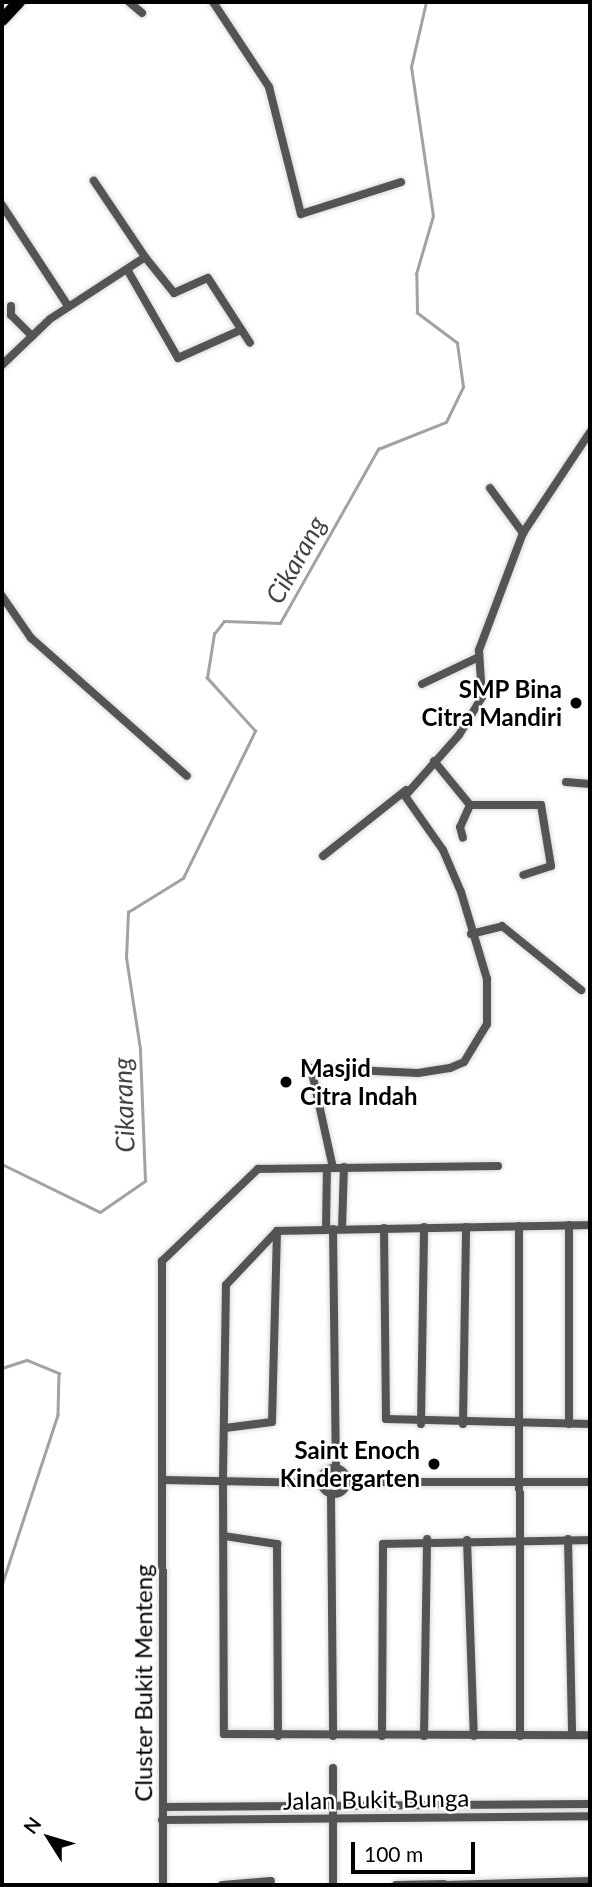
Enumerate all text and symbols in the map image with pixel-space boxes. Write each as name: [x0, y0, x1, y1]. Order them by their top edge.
water label: Cikarang: [259, 511, 333, 609]
place label: SMP Bina Citra Mandiri: [421, 675, 562, 731]
marker: SMP Bina Citra Mandiri: [568, 695, 584, 711]
place label: Masjid Citra Indah: [300, 1054, 418, 1110]
water label: Cikarang: [107, 1057, 141, 1153]
marker: Masjid Citra Indah: [278, 1074, 294, 1090]
place label: Saint Enoch Kindergarten: [280, 1436, 420, 1492]
marker: Saint Enoch Kindergarten: [426, 1456, 442, 1472]
street label: Cluster Bukit Menteng: [129, 1564, 157, 1802]
street label: Jalan Bukit Bunga: [283, 1783, 469, 1815]
north arrow: [14, 1803, 84, 1873]
text: N: [18, 1812, 45, 1838]
scale bar: [354, 1828, 478, 1872]
text: 100 m: [364, 1841, 423, 1866]

